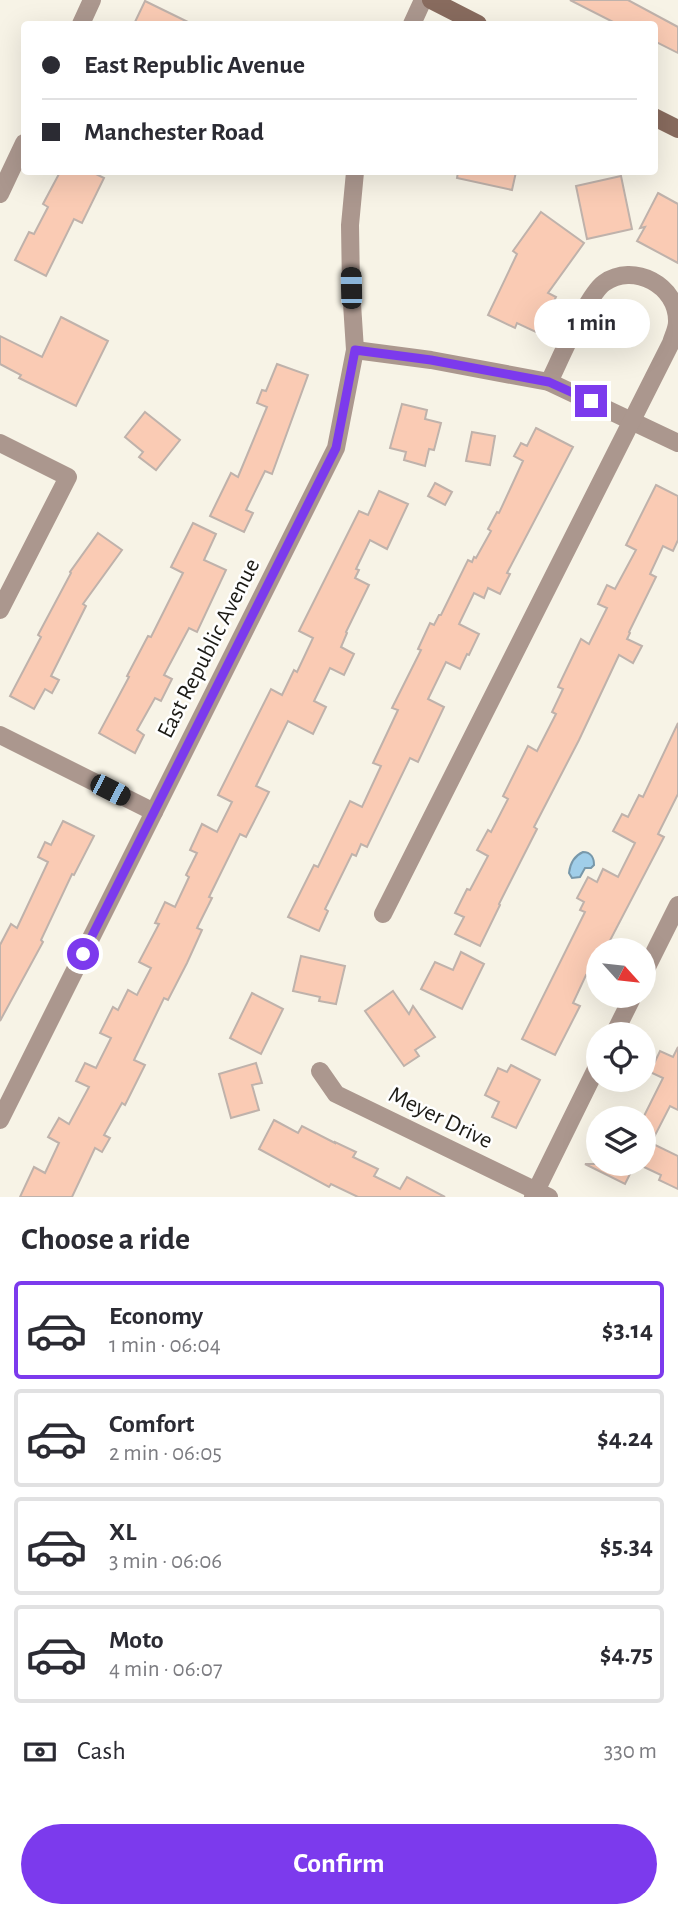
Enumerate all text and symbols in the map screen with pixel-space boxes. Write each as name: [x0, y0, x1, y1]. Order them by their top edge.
text: East Republic Avenue: [84, 52, 305, 78]
text: Manchester Road: [84, 119, 264, 145]
car: [341, 267, 362, 309]
callout: 1 min: [533, 300, 649, 348]
text: 1 min: [568, 312, 616, 335]
route end: [575, 385, 607, 417]
street label: East Republic Avenue: [153, 555, 265, 742]
car: [87, 771, 134, 809]
route start: [67, 938, 99, 970]
north arrow: [586, 938, 656, 1008]
map controls: [586, 938, 656, 1176]
button: locate: [586, 1022, 656, 1092]
street label: Meyer Drive: [385, 1083, 496, 1153]
button: layers: [586, 1106, 656, 1176]
text: Choose a ride: [21, 1223, 190, 1255]
icon: car: [25, 1299, 88, 1362]
text: Economy: [109, 1303, 203, 1329]
text: $3.14: [602, 1317, 653, 1343]
text: 1 min · 06:04: [109, 1334, 221, 1357]
icon: car: [25, 1407, 88, 1470]
text: Comfort: [109, 1411, 194, 1437]
text: $4.24: [597, 1425, 653, 1451]
text: 2 min · 06:05: [109, 1442, 222, 1465]
icon: car: [25, 1515, 88, 1578]
text: XL: [109, 1519, 136, 1545]
text: $5.34: [600, 1533, 653, 1559]
text: 3 min · 06:06: [109, 1550, 222, 1573]
icon: car: [25, 1623, 88, 1686]
text: Moto: [109, 1627, 164, 1653]
text: $4.75: [600, 1641, 653, 1667]
text: 4 min · 06:07: [109, 1658, 223, 1681]
icon: cash: [21, 1733, 59, 1771]
text: Cash: [77, 1738, 126, 1764]
text: 330 m: [604, 1740, 657, 1763]
button: Confirm: [21, 1824, 657, 1904]

